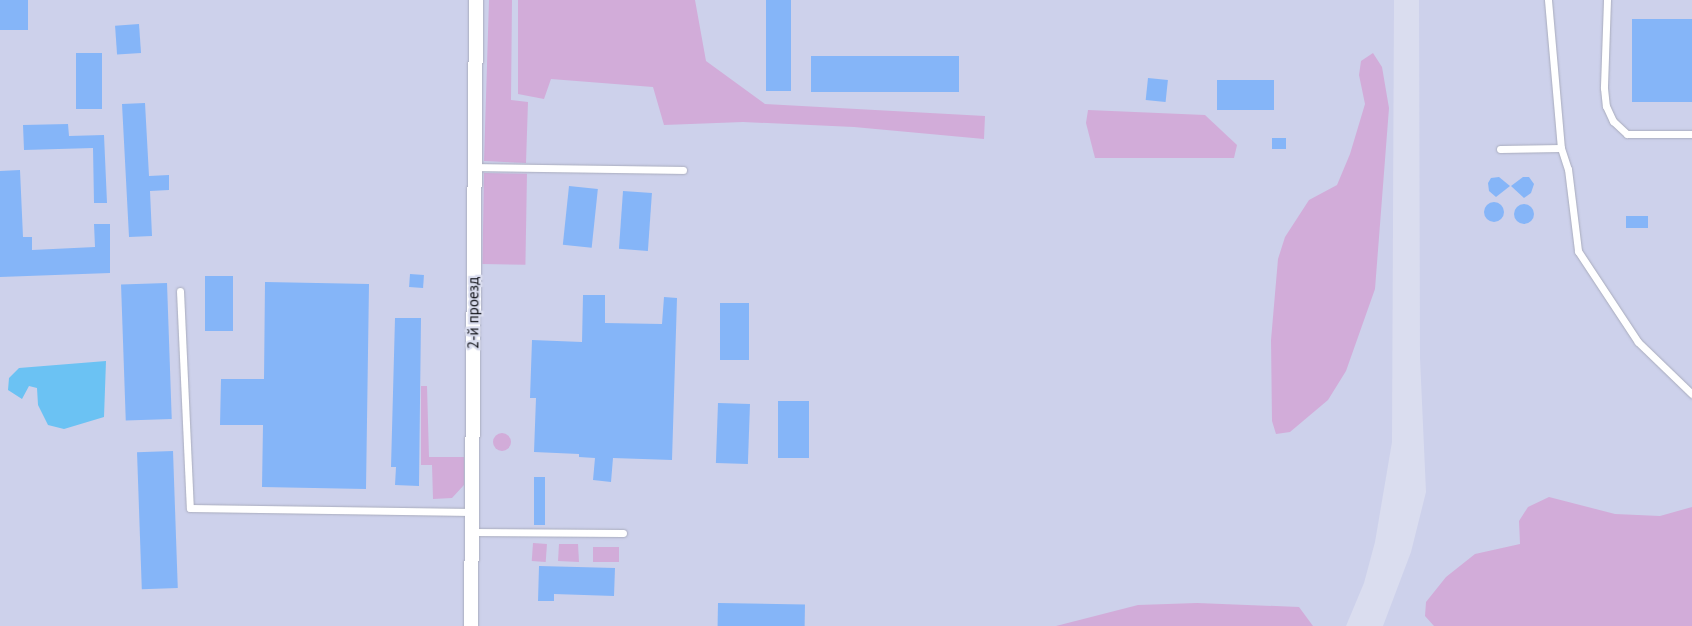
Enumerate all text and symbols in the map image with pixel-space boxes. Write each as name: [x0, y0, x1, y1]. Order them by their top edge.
street label: 2-й проезд: [464, 277, 482, 349]

